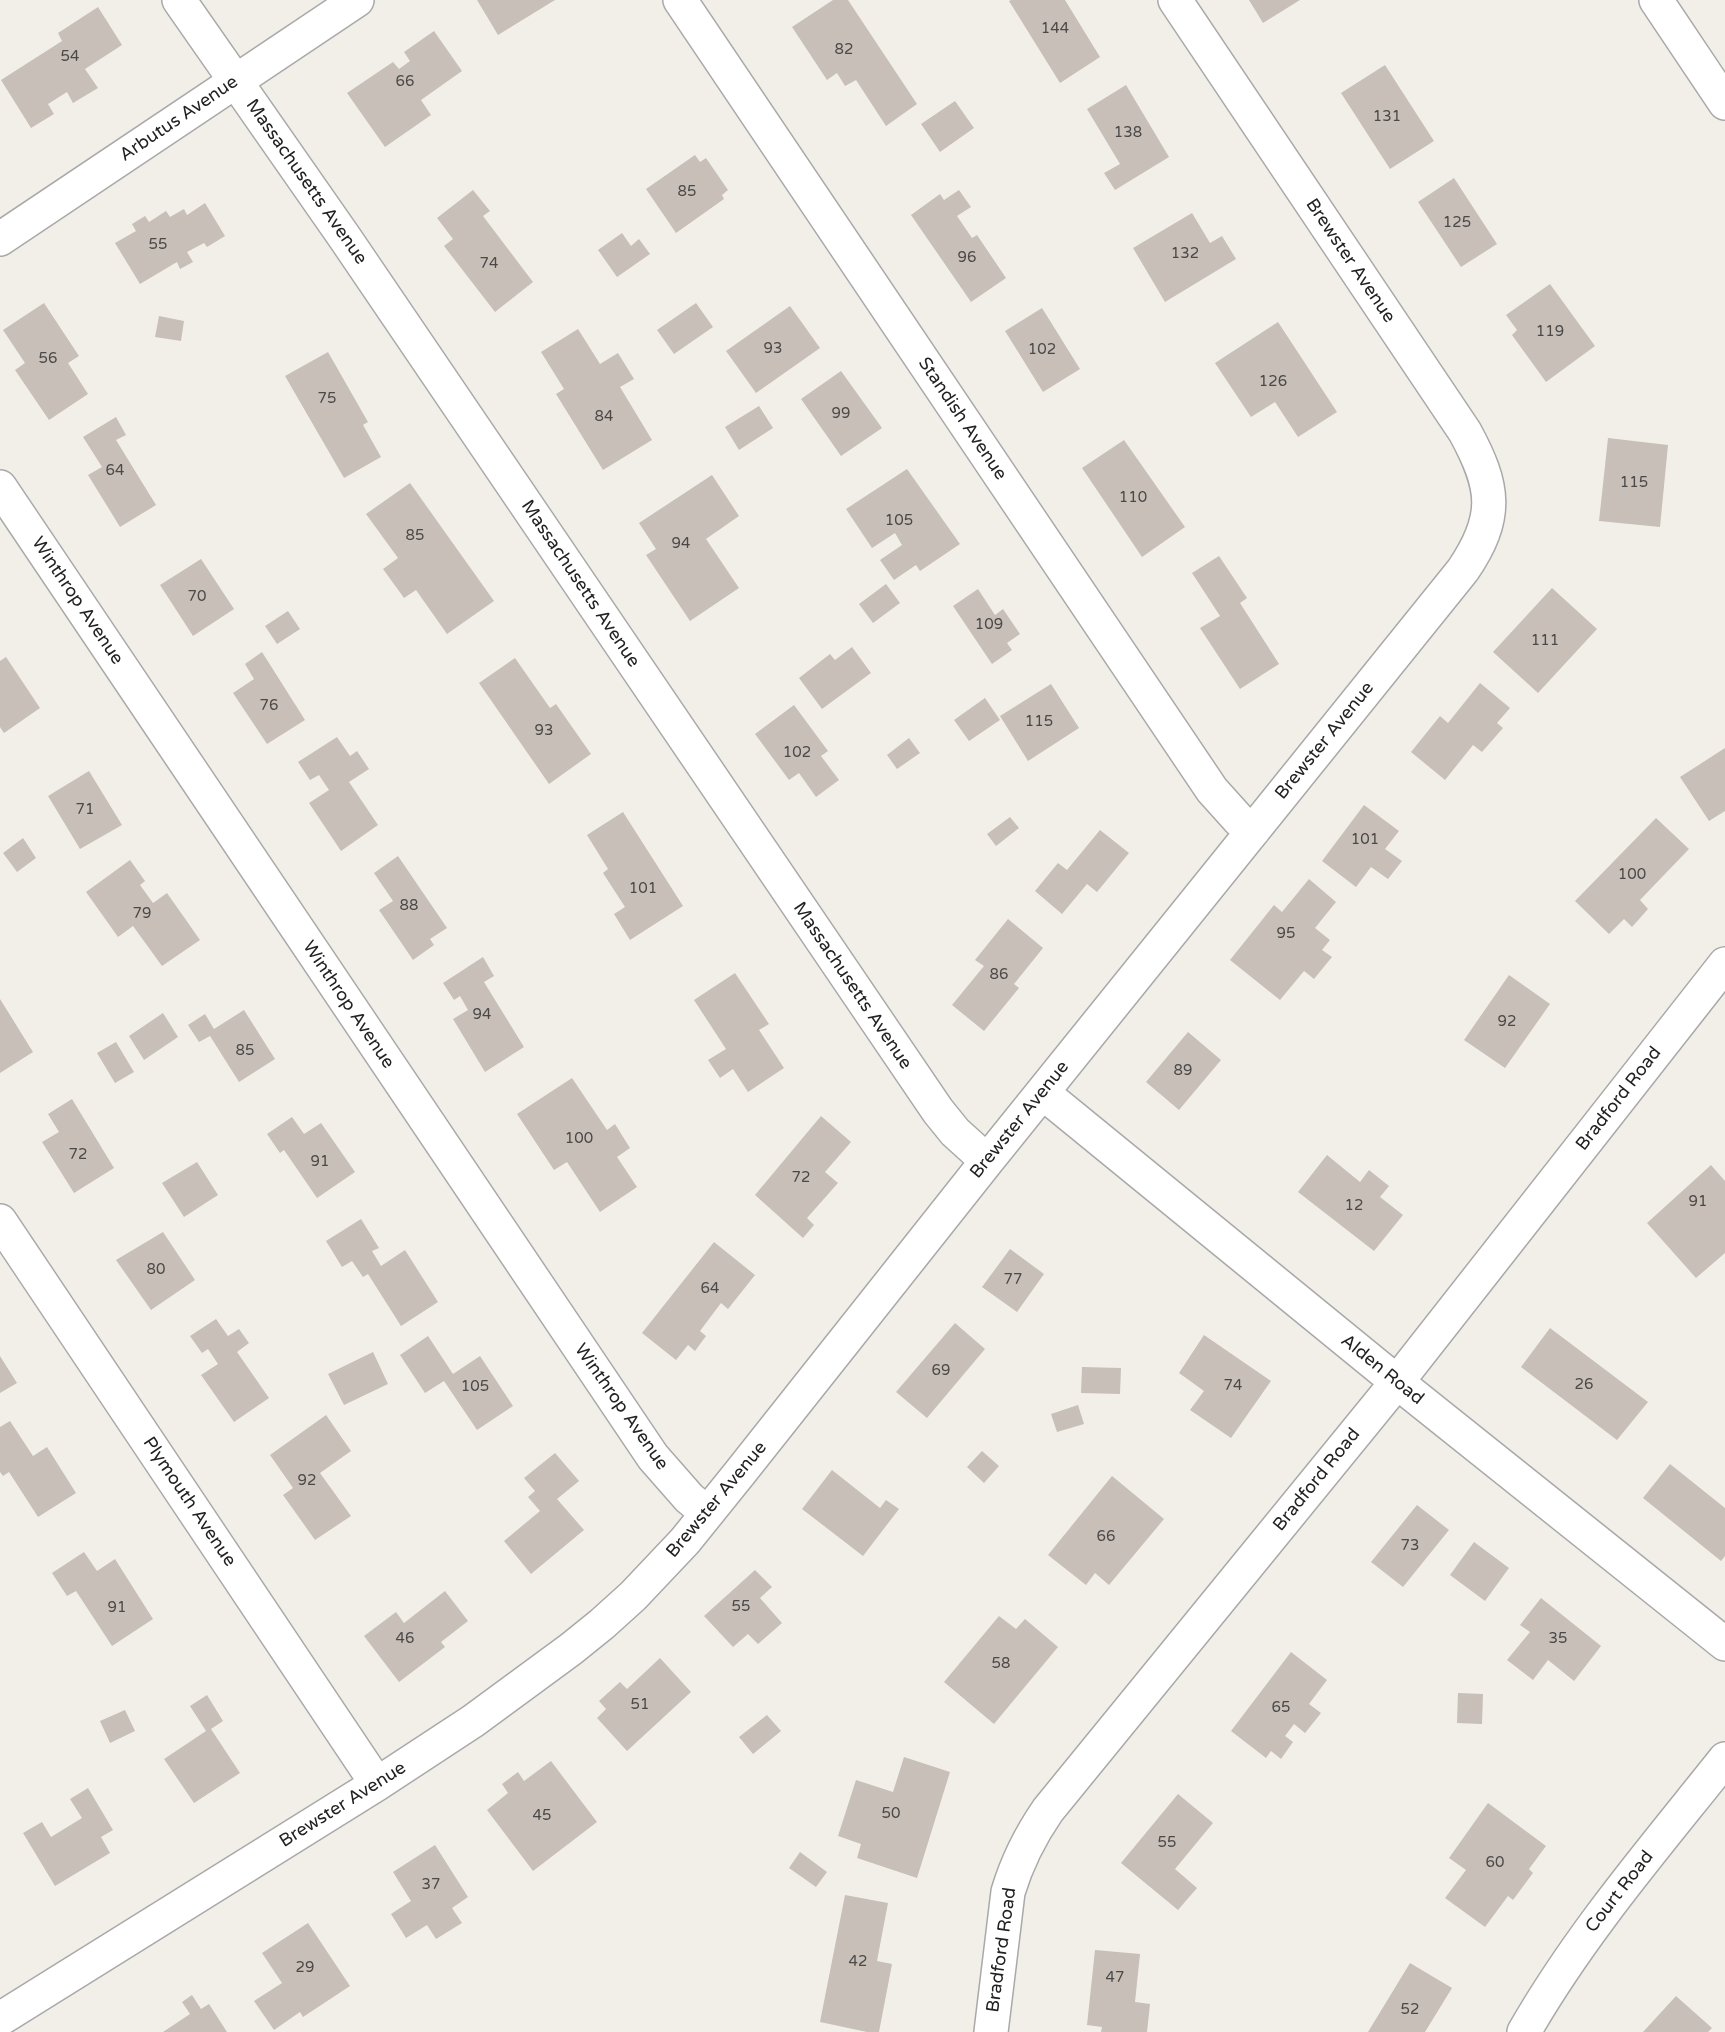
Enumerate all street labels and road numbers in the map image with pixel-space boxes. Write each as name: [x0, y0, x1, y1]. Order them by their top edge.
street label: Arbutus Avenue: [116, 71, 242, 167]
street label: Massachusetts Avenue: [241, 95, 371, 269]
street label: Brewster Avenue: [1301, 195, 1399, 327]
street label: Standish Avenue: [913, 354, 1011, 484]
street label: Massachusetts Avenue: [516, 496, 644, 672]
street label: Winthrop Avenue: [26, 533, 128, 669]
street label: Brewster Avenue: [1271, 678, 1379, 804]
street label: Massachusetts Avenue: [788, 898, 916, 1074]
street label: Winthrop Avenue: [297, 937, 399, 1073]
street label: Bradford Road: [1572, 1043, 1666, 1155]
street label: Brewster Avenue: [966, 1057, 1074, 1183]
street label: Alden Road: [1336, 1330, 1428, 1410]
street label: Winthrop Avenue: [569, 1340, 673, 1474]
street label: Bradford Road: [1269, 1424, 1365, 1536]
street label: Plymouth Avenue: [138, 1433, 240, 1571]
street label: Brewster Avenue: [662, 1438, 772, 1562]
street label: Brewster Avenue: [276, 1757, 410, 1853]
street label: Court Road: [1581, 1847, 1659, 1937]
street label: Bradford Road: [983, 1886, 1021, 2014]

